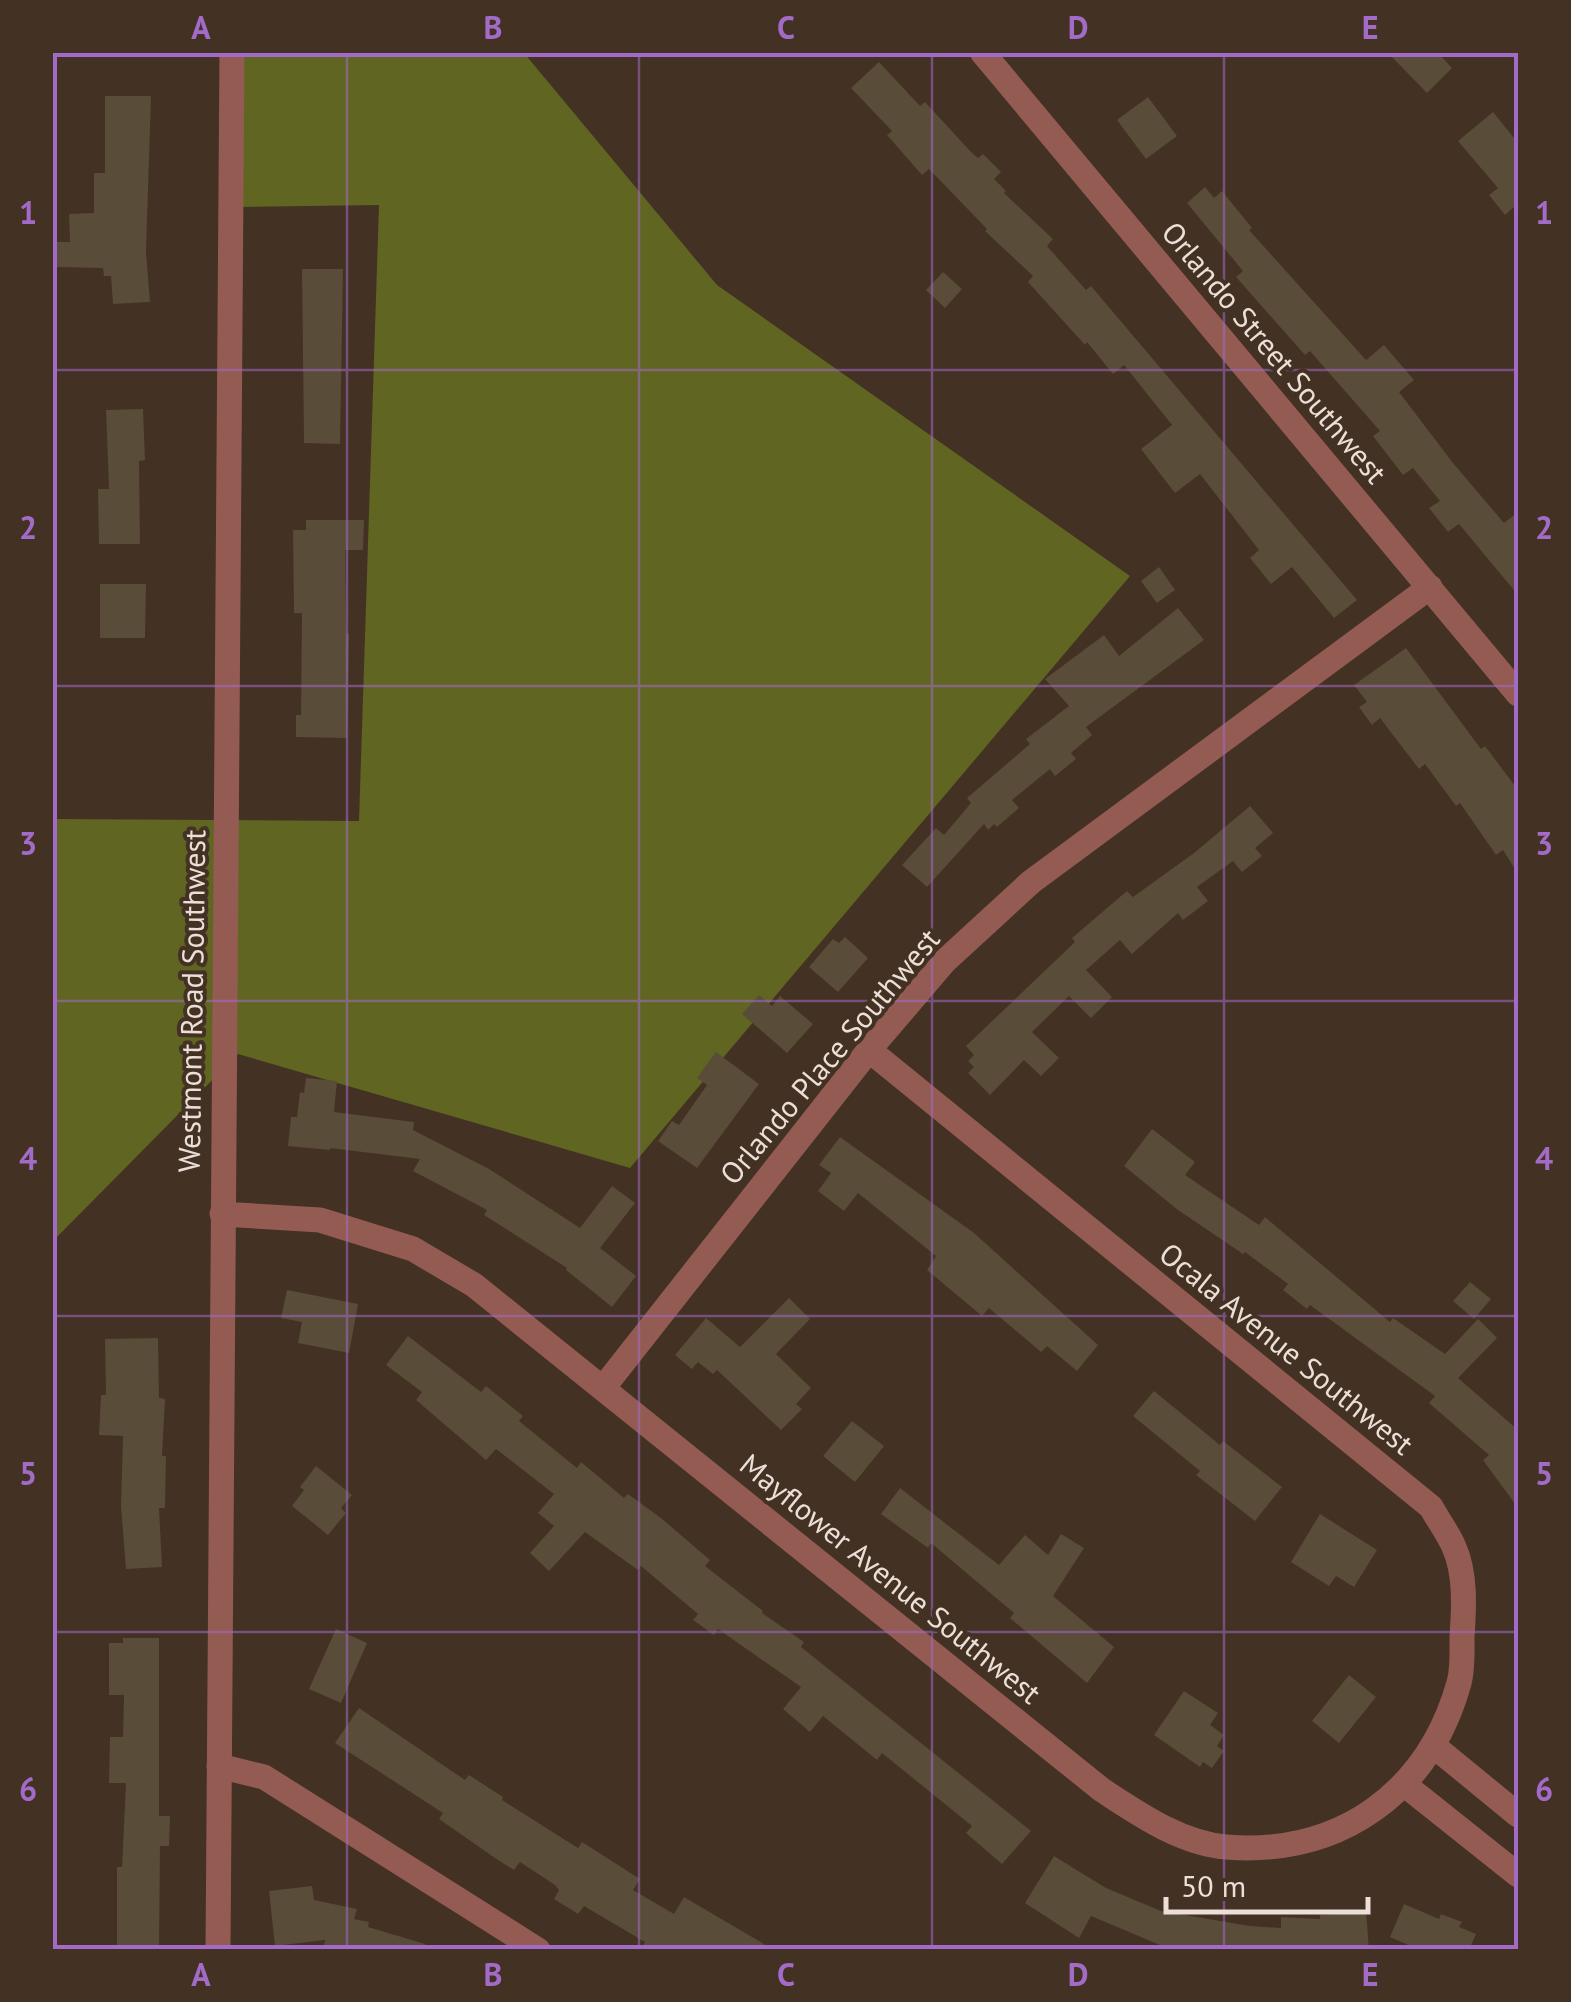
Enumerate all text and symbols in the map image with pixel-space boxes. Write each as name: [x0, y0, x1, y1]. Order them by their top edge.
text: A: [191, 6, 211, 48]
text: B: [484, 6, 502, 48]
text: C: [777, 6, 795, 48]
text: D: [1068, 6, 1088, 48]
text: E: [1362, 6, 1378, 48]
text: 1: [19, 191, 37, 233]
text: 1: [1535, 191, 1553, 233]
street label: Orlando Street Southwest: [1154, 213, 1396, 491]
text: 2: [19, 506, 37, 548]
text: 2: [1535, 506, 1553, 548]
text: 3: [19, 822, 37, 864]
text: 3: [1535, 822, 1553, 864]
street label: Westmont Road Southwest: [169, 829, 213, 1173]
street label: Orlando Place Southwest: [711, 920, 947, 1192]
text: 4: [19, 1137, 37, 1179]
text: 4: [1535, 1137, 1553, 1179]
street label: Ocala Avenue Southwest: [1152, 1233, 1422, 1463]
street label: Mayflower Avenue Southwest: [733, 1444, 1049, 1712]
text: 5: [19, 1452, 37, 1494]
text: 5: [1535, 1452, 1553, 1494]
text: 6: [19, 1768, 37, 1810]
text: 6: [1535, 1768, 1553, 1810]
scale bar: [1166, 1852, 1368, 1914]
text: 50 m: [1181, 1866, 1246, 1905]
text: A: [191, 1953, 211, 1995]
text: B: [484, 1953, 502, 1995]
text: C: [777, 1953, 795, 1995]
text: D: [1068, 1953, 1088, 1995]
text: E: [1362, 1953, 1378, 1995]

